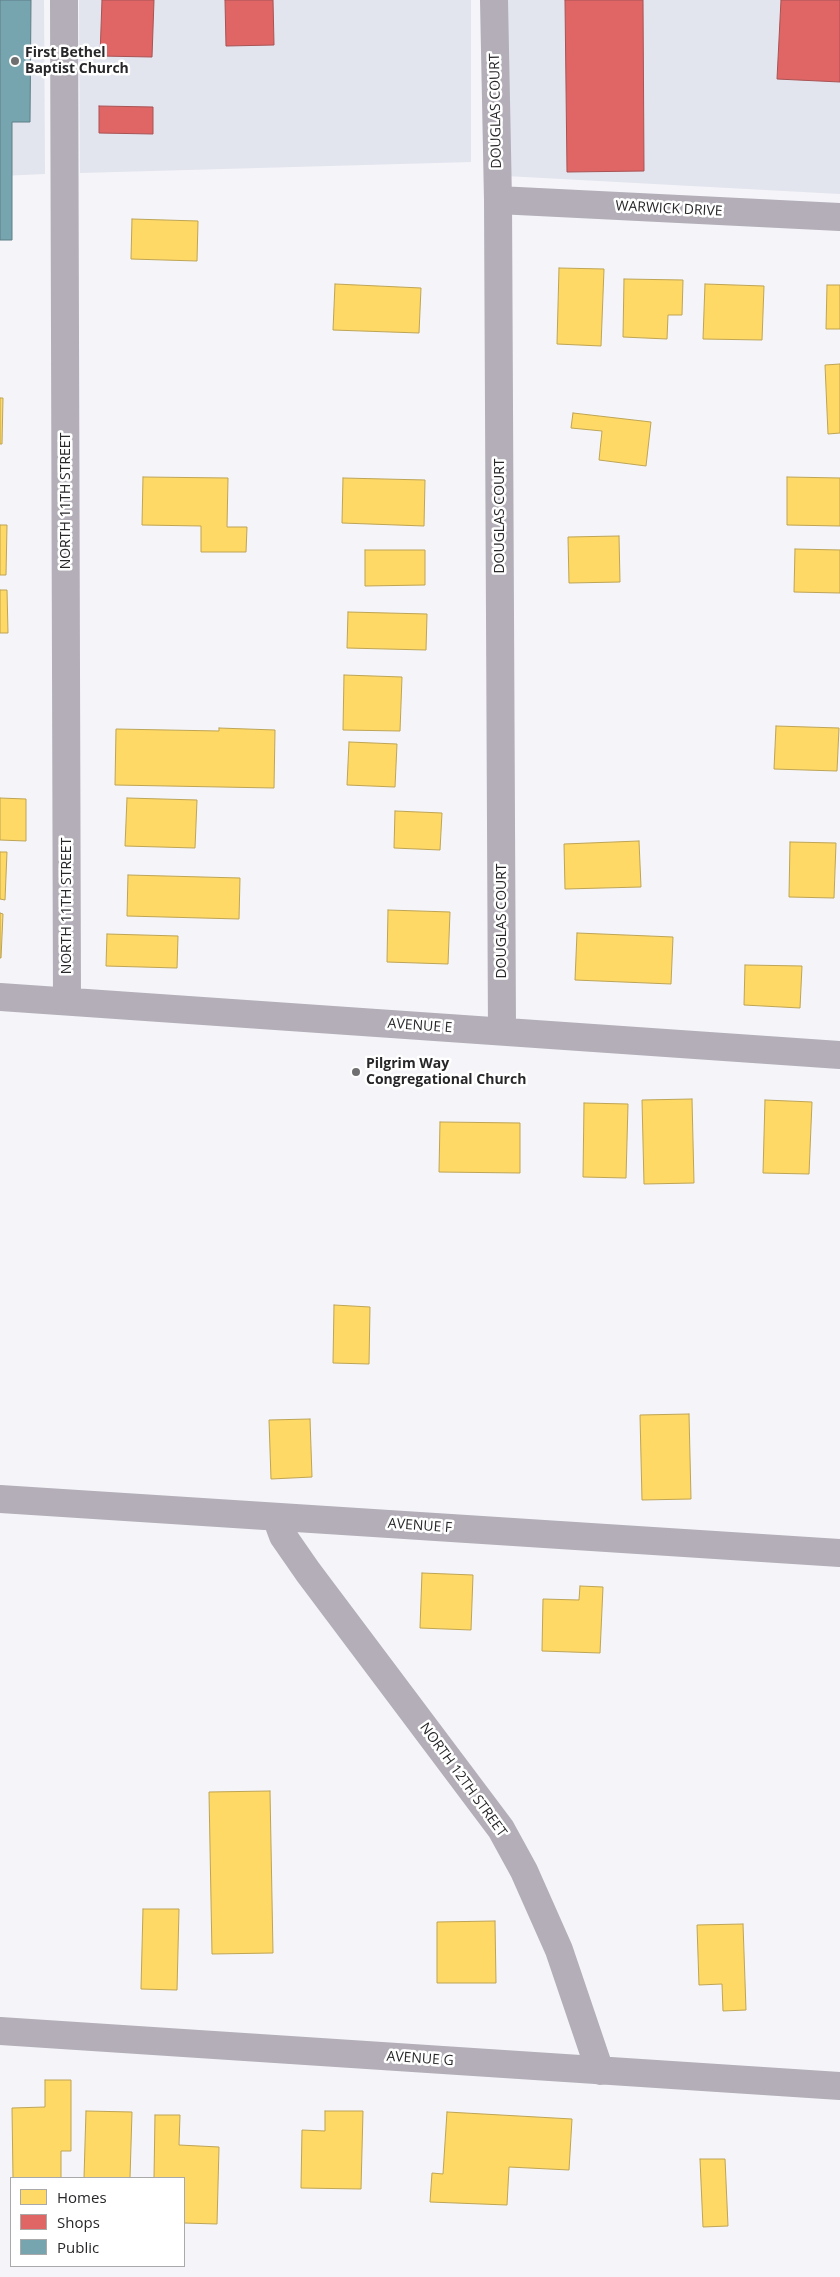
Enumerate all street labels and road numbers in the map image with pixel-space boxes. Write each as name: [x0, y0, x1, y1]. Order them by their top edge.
street label: DOUGLAS COURT: [487, 53, 505, 169]
street label: WARWICK DRIVE: [615, 198, 723, 220]
street label: NORTH 11TH STREET: [58, 433, 74, 569]
street label: DOUGLAS COURT: [492, 458, 508, 574]
street label: NORTH 11TH STREET: [59, 838, 75, 974]
street label: DOUGLAS COURT: [494, 863, 510, 979]
street label: AVENUE E: [387, 1015, 453, 1037]
street label: AVENUE F: [387, 1515, 453, 1537]
street label: NORTH 12TH STREET: [416, 1720, 510, 1840]
street label: AVENUE G: [386, 2048, 454, 2070]

